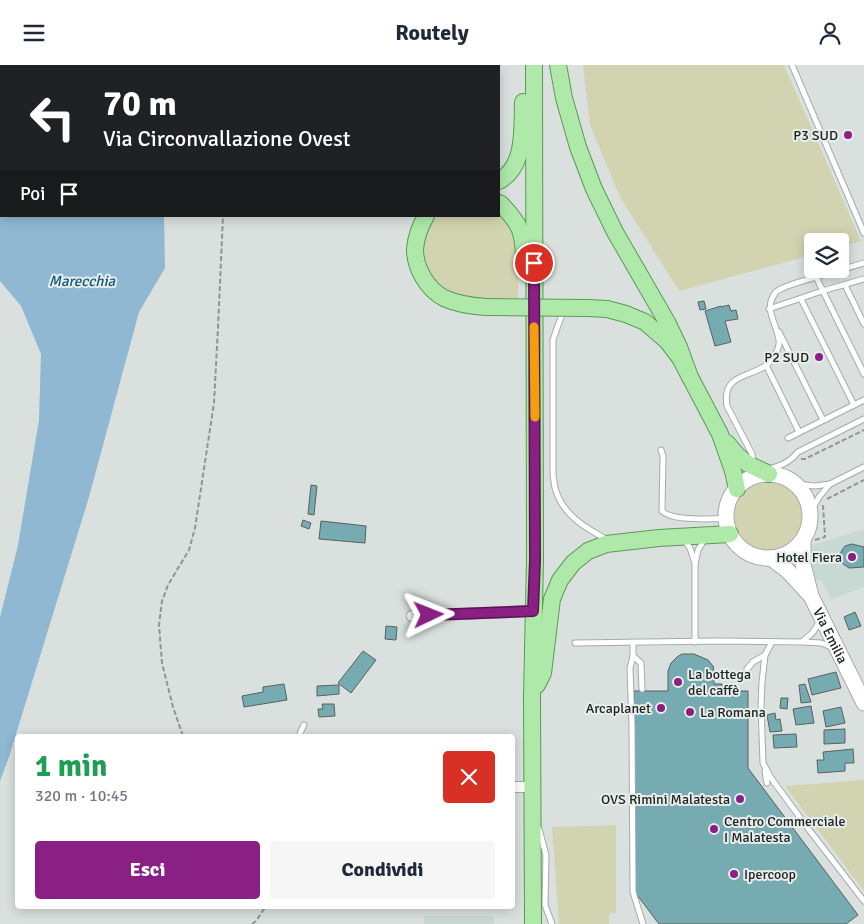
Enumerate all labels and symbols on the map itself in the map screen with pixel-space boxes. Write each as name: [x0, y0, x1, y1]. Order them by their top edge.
place label: P3 SUD: [793, 127, 838, 144]
marker: P3 SUD: [842, 129, 854, 141]
pin: [513, 242, 555, 284]
water label: Marecchia: [49, 272, 116, 290]
place label: P2 SUD: [764, 349, 809, 366]
marker: P2 SUD: [813, 351, 825, 363]
place label: Hotel Fiera: [776, 549, 842, 566]
marker: Hotel Fiera: [846, 551, 858, 563]
position arrow: [402, 588, 454, 640]
street label: Via Emilia: [809, 605, 851, 666]
place label: La bottega del caffè: [688, 666, 751, 699]
marker: La bottega del caffè: [672, 676, 684, 688]
place label: Arcaplanet: [586, 700, 651, 717]
marker: Arcaplanet: [655, 702, 667, 714]
place label: La Romana: [700, 704, 766, 721]
marker: La Romana: [684, 706, 696, 718]
place label: OVS Rimini Malatesta: [601, 791, 730, 808]
marker: OVS Rimini Malatesta: [734, 793, 746, 805]
place label: Centro Commerciale I Malatesta: [724, 813, 846, 846]
marker: Centro Commerciale I Malatesta: [708, 823, 720, 835]
place label: Ipercoop: [744, 866, 796, 883]
marker: Ipercoop: [728, 868, 740, 880]

